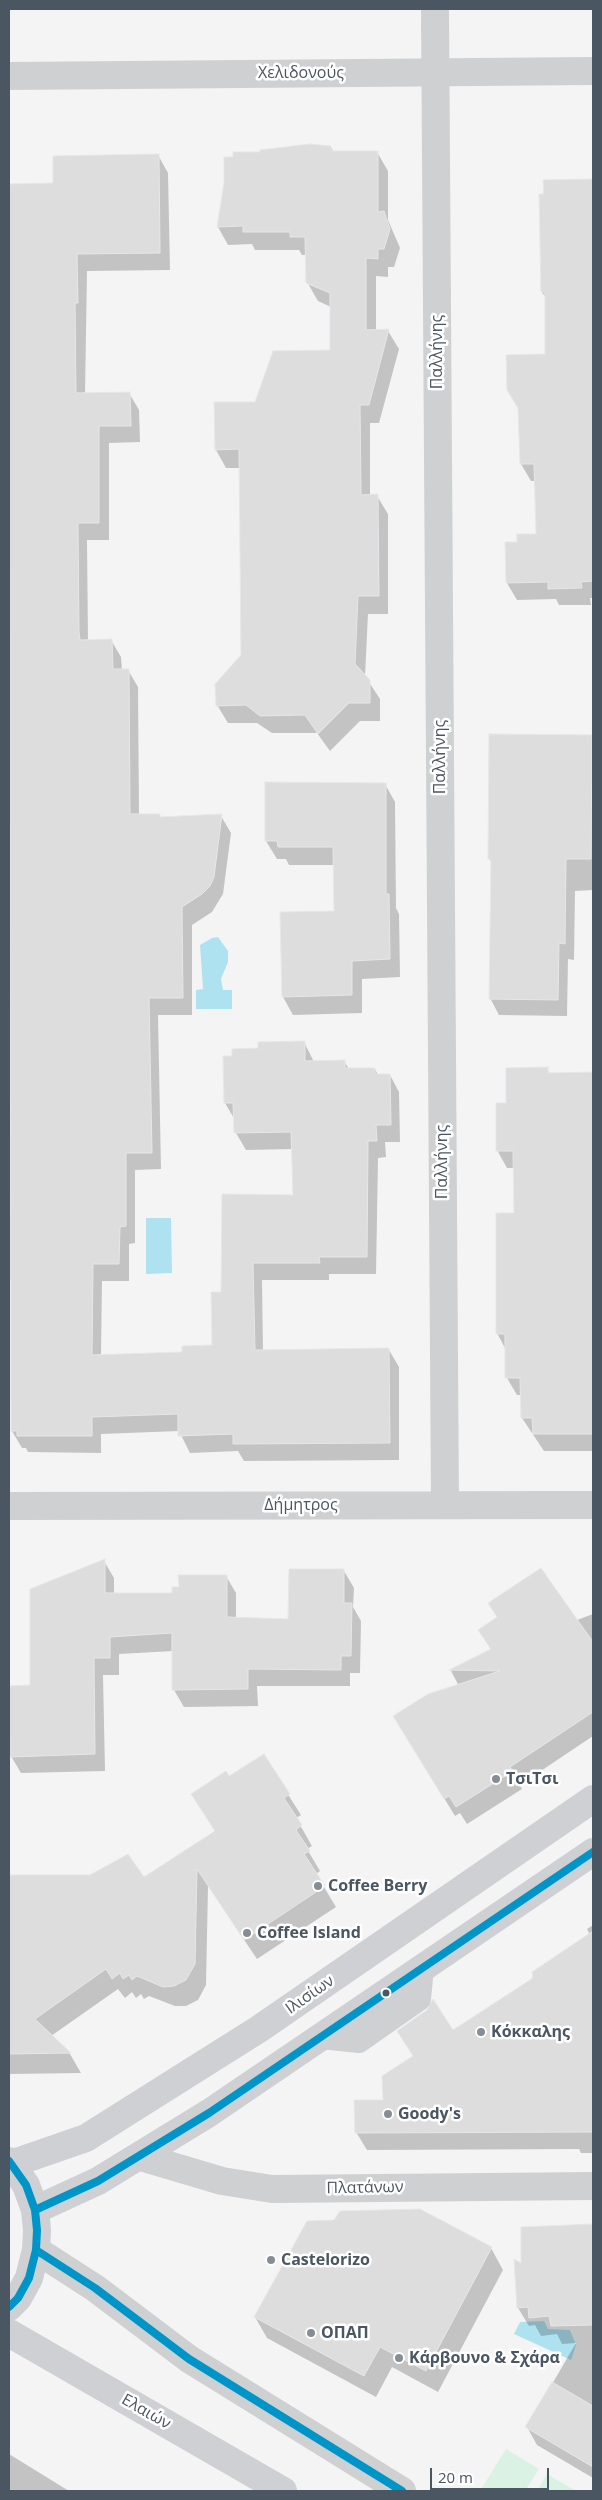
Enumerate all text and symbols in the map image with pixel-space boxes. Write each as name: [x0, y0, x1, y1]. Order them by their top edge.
street label: Χελιδονούς: [258, 63, 344, 83]
street label: Παλλήνης: [427, 315, 447, 389]
street label: Παλλήνης: [430, 720, 450, 794]
street label: Παλλήνης: [432, 1125, 452, 1199]
street label: Δήμητρος: [264, 1495, 338, 1515]
place label: ΤσιΤσι: [506, 1769, 558, 1789]
marker: ΤσιΤσι: [490, 1773, 502, 1785]
place label: Coffee Berry: [328, 1876, 427, 1896]
marker: Coffee Berry: [312, 1880, 324, 1892]
place label: Coffee Island: [257, 1923, 361, 1943]
marker: Coffee Island: [241, 1927, 253, 1939]
street label: Ιλισίων: [282, 1971, 338, 2019]
unlabelled marker: [381, 1988, 391, 1998]
place label: Κόκκαλης: [491, 2022, 570, 2042]
marker: Κόκκαλης: [475, 2026, 487, 2038]
place label: Goody's: [398, 2104, 461, 2124]
marker: Goody's: [382, 2108, 394, 2120]
street label: Πλατάνων: [326, 2178, 404, 2198]
place label: Castelorizo: [281, 2250, 370, 2270]
marker: Castelorizo: [265, 2254, 277, 2266]
place label: ΟΠΑΠ: [321, 2323, 369, 2343]
marker: ΟΠΑΠ: [305, 2327, 317, 2339]
place label: Κάρβουνο & Σχάρα: [409, 2348, 560, 2368]
marker: Κάρβουνο & Σχάρα: [393, 2352, 405, 2364]
street label: Ελαιών: [118, 2390, 174, 2434]
scale bar: [432, 2458, 551, 2490]
text: 20 m: [438, 2467, 473, 2487]

